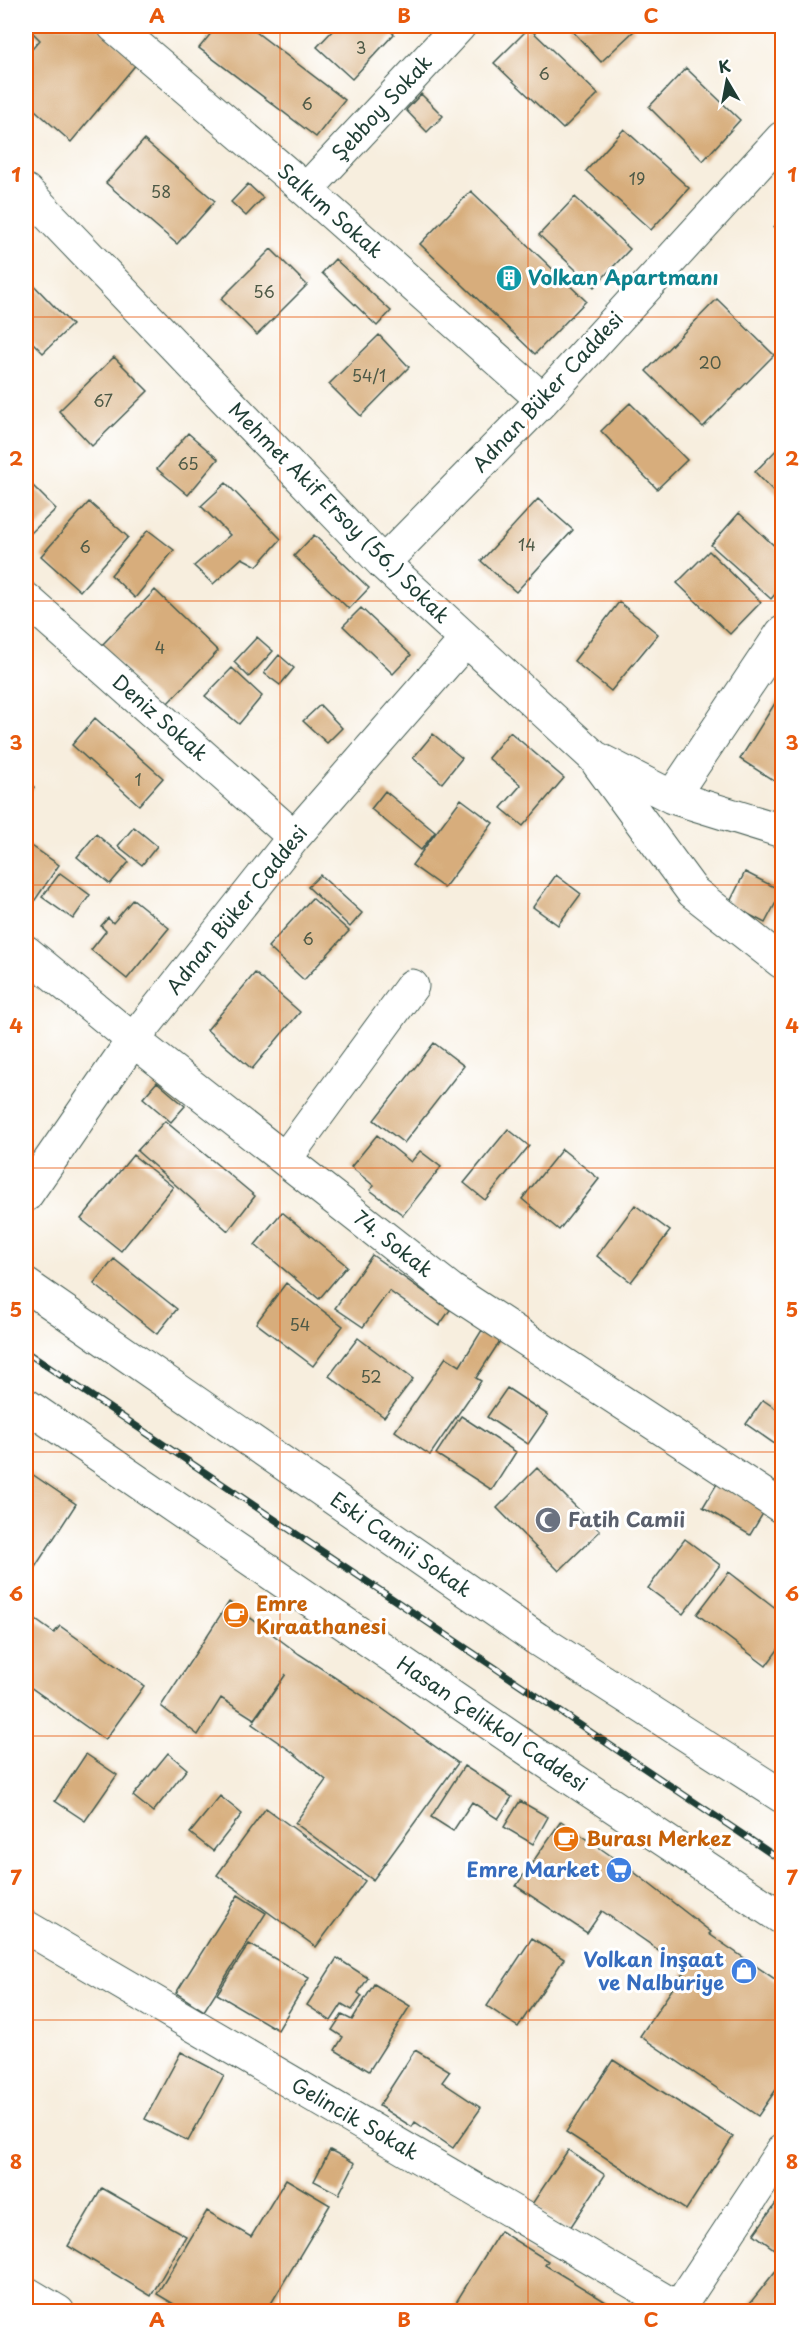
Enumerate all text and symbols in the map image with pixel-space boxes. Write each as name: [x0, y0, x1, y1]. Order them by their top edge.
text: A: [149, 0, 165, 30]
text: B: [397, 0, 411, 30]
text: C: [643, 0, 659, 30]
house number: 3: [356, 35, 366, 59]
street label: Şebboy Sokak: [324, 47, 439, 167]
north arrow: [697, 51, 757, 111]
text: K: [716, 52, 732, 78]
house number: 6: [538, 61, 550, 85]
house number: 6: [301, 91, 313, 115]
street label: Salkım Sokak: [271, 156, 390, 265]
text: 1: [11, 159, 21, 189]
text: 1: [787, 159, 797, 189]
house number: 19: [629, 166, 645, 190]
house number: 58: [151, 179, 171, 203]
place label: Volkan Apartmanı: [528, 262, 719, 292]
building icon: Volkan Apartmanı: [494, 263, 524, 293]
house number: 56: [253, 279, 275, 303]
street label: Adnan Büker Caddesi: [465, 304, 630, 478]
house number: 20: [699, 350, 721, 374]
house number: 54/1: [352, 363, 386, 387]
house number: 67: [93, 388, 113, 412]
street label: Mehmet Akif Ersoy (56.) Sokak: [222, 395, 457, 630]
text: 2: [9, 443, 23, 473]
text: 2: [785, 443, 799, 473]
house number: 65: [177, 451, 199, 475]
house number: 14: [518, 532, 536, 556]
house number: 6: [79, 534, 91, 558]
house number: 4: [155, 635, 165, 659]
street label: Deniz Sokak: [106, 667, 215, 767]
text: 3: [9, 727, 23, 757]
text: 3: [785, 727, 799, 757]
house number: 1: [134, 767, 142, 791]
street label: Adnan Büker Caddesi: [159, 818, 314, 1000]
house number: 6: [302, 926, 314, 950]
text: 4: [9, 1010, 23, 1040]
text: 4: [785, 1010, 799, 1040]
street label: 74. Sokak: [347, 1202, 440, 1284]
text: 5: [10, 1294, 22, 1324]
text: 5: [786, 1294, 798, 1324]
house number: 54: [290, 1312, 310, 1336]
house number: 52: [360, 1364, 382, 1388]
street label: Eski Camii Sokak: [325, 1484, 478, 1604]
place label: Fatih Camii: [568, 1504, 685, 1534]
mosque icon: Fatih Camii: [533, 1505, 563, 1535]
text: 6: [9, 1578, 23, 1608]
text: 6: [785, 1578, 799, 1608]
place label: Emre Kıraathanesi: [256, 1588, 386, 1641]
cafe icon: Emre Kıraathanesi: [221, 1600, 251, 1630]
street label: Hasan Çelikkol Caddesi: [391, 1648, 594, 1798]
place label: Burası Merkez: [586, 1823, 731, 1853]
cafe icon: Burası Merkez: [551, 1824, 581, 1854]
place label: Emre Market: [467, 1854, 600, 1884]
supermarket icon: Emre Market: [604, 1855, 634, 1885]
text: 7: [10, 1862, 22, 1892]
text: 7: [786, 1862, 798, 1892]
place label: Volkan İnşaat ve Nalburiye: [583, 1944, 724, 1997]
shop icon: Volkan İnşaat ve Nalburiye: [729, 1956, 759, 1986]
street label: Gelincik Sokak: [286, 2069, 425, 2167]
text: 8: [10, 2146, 22, 2176]
text: 8: [786, 2146, 798, 2176]
text: A: [149, 2304, 165, 2334]
text: B: [397, 2304, 411, 2334]
text: C: [643, 2304, 659, 2334]

